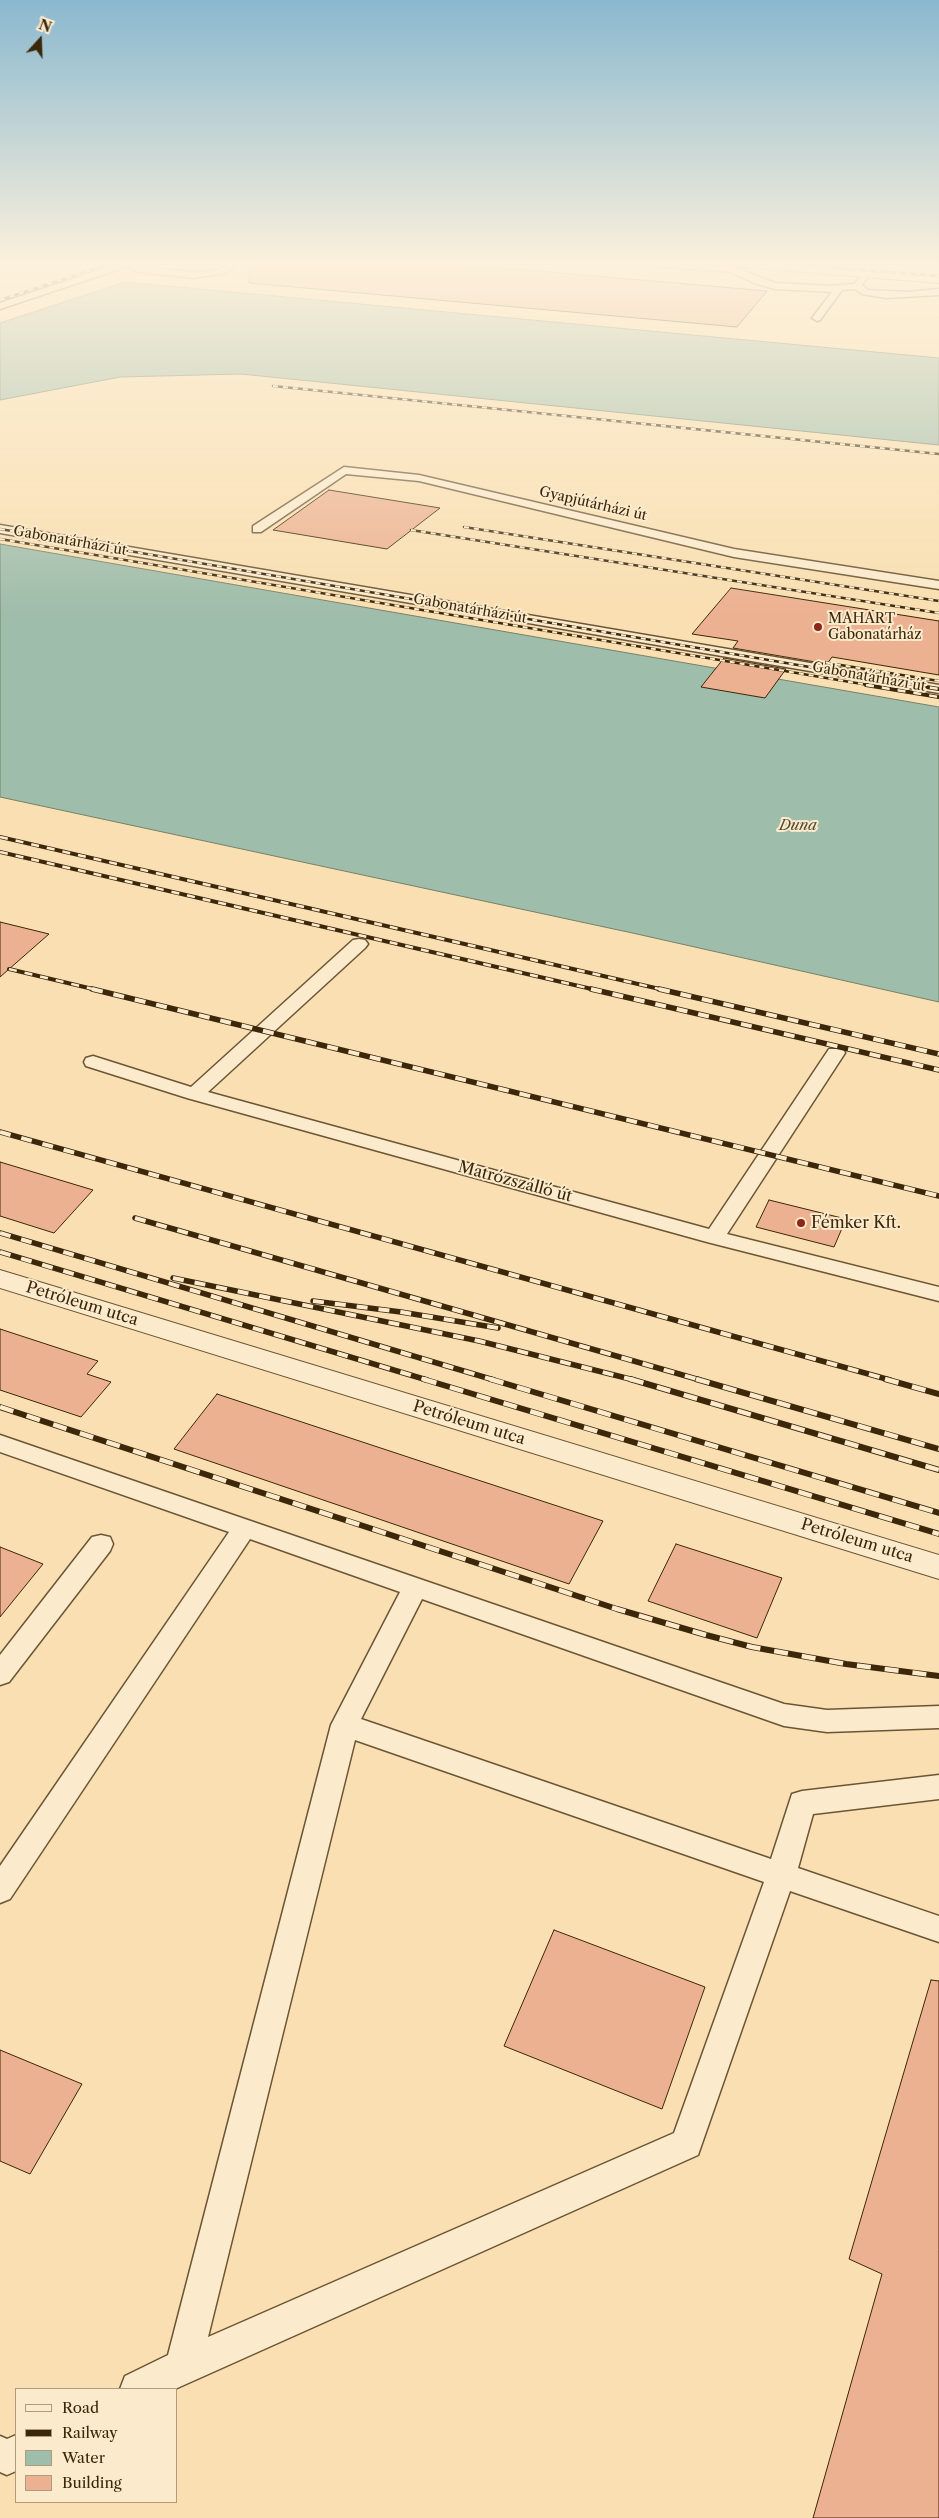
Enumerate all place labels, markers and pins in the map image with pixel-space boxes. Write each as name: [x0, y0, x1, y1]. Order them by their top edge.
place label: MAHART Gabonatárház: [828, 611, 921, 644]
marker: MAHART Gabonatárház: [812, 621, 824, 633]
place label: Fémker Kft.: [811, 1213, 901, 1233]
marker: Fémker Kft.: [795, 1217, 807, 1229]

